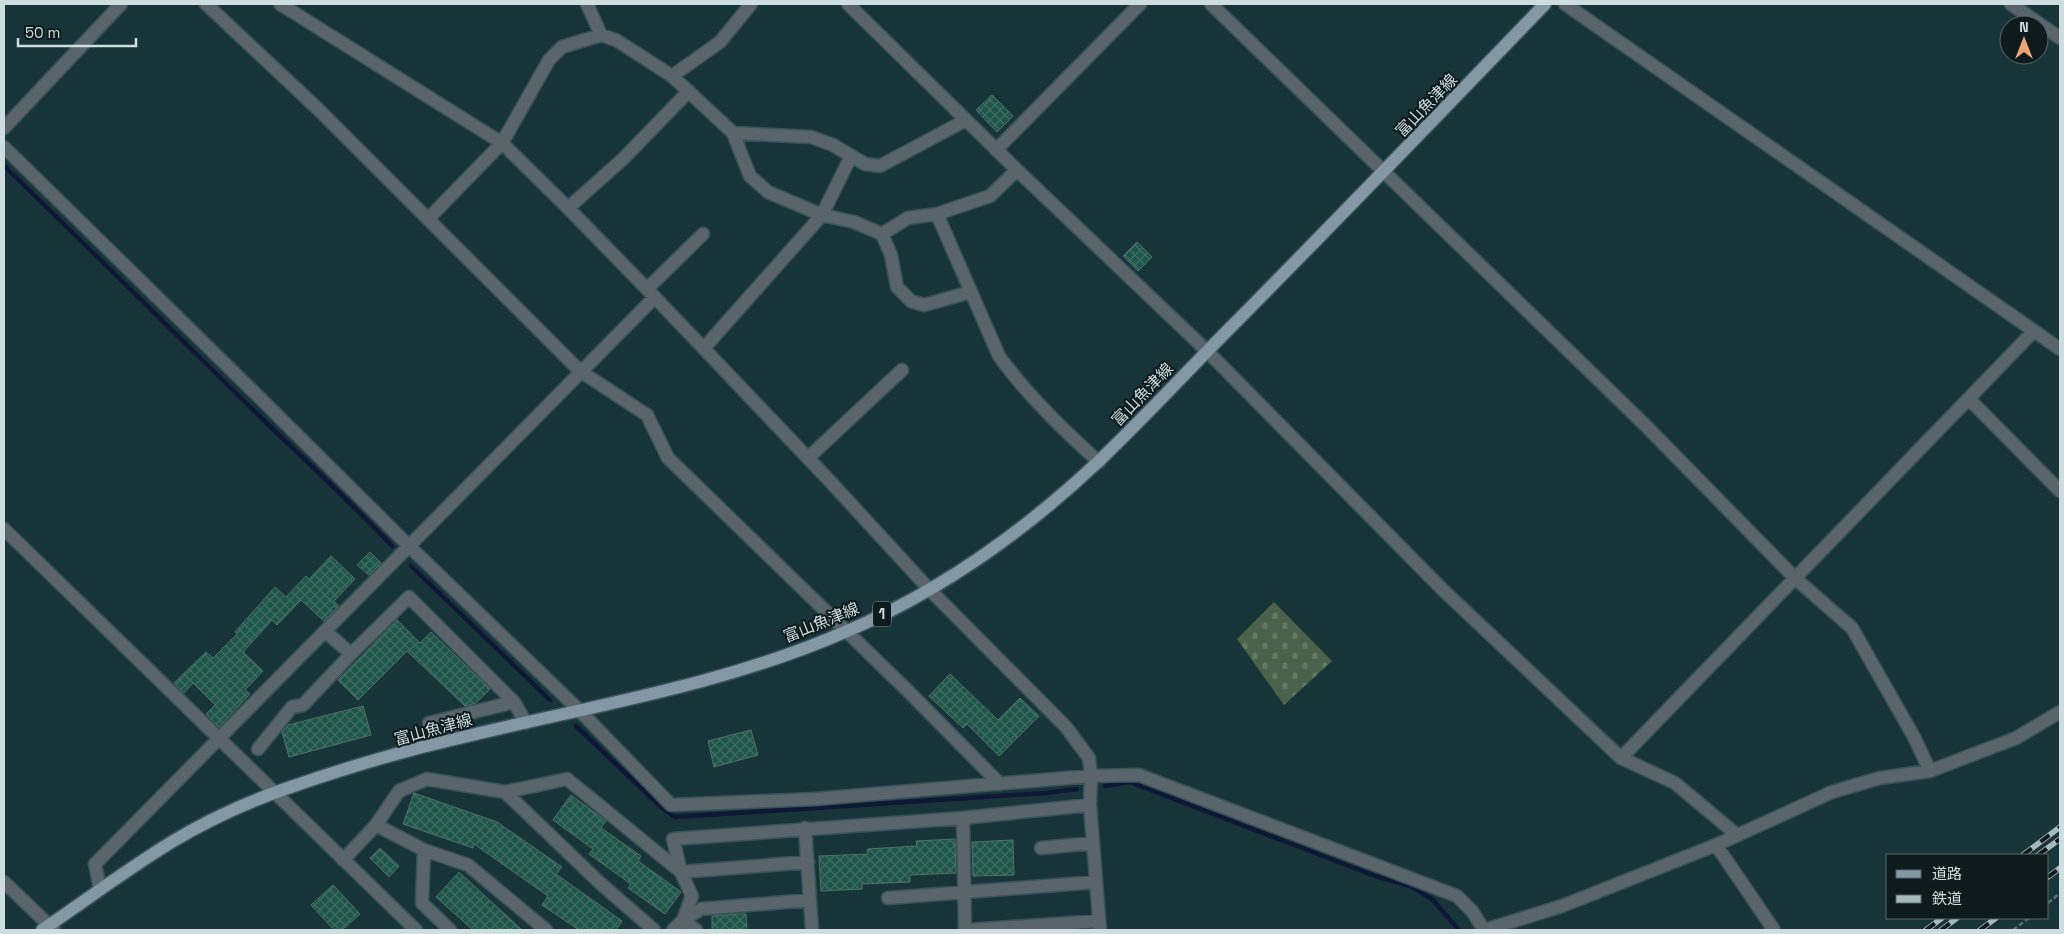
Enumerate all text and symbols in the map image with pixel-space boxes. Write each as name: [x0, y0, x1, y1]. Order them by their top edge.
scale bar: [18, 15, 135, 47]
north arrow: [1999, 15, 2049, 65]
text: N: [2019, 18, 2029, 36]
text: 50 m: [25, 23, 60, 42]
street label: 富山魚津線: [1391, 69, 1462, 141]
street label: 富山魚津線: [1107, 358, 1178, 430]
street label: 富山魚津線: [780, 598, 862, 647]
road number: 1: [873, 602, 891, 626]
street label: 富山魚津線: [392, 709, 474, 750]
legend: [1886, 854, 2049, 919]
text: 道路: [1932, 864, 1962, 883]
text: 鉄道: [1932, 889, 1962, 908]

